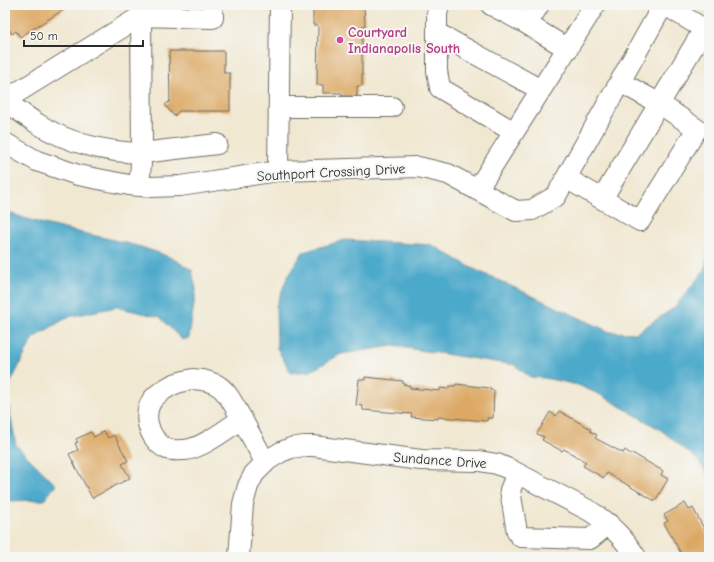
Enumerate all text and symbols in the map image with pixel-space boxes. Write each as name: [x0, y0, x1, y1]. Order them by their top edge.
scale bar: [24, 22, 143, 48]
place label: Courtyard Indianapolis South: [348, 24, 460, 57]
text: 50 m: [30, 29, 58, 43]
marker: Courtyard Indianapolis South: [335, 35, 345, 45]
street label: Southport Crossing Drive: [256, 160, 406, 185]
street label: Sundance Drive: [393, 449, 487, 472]

